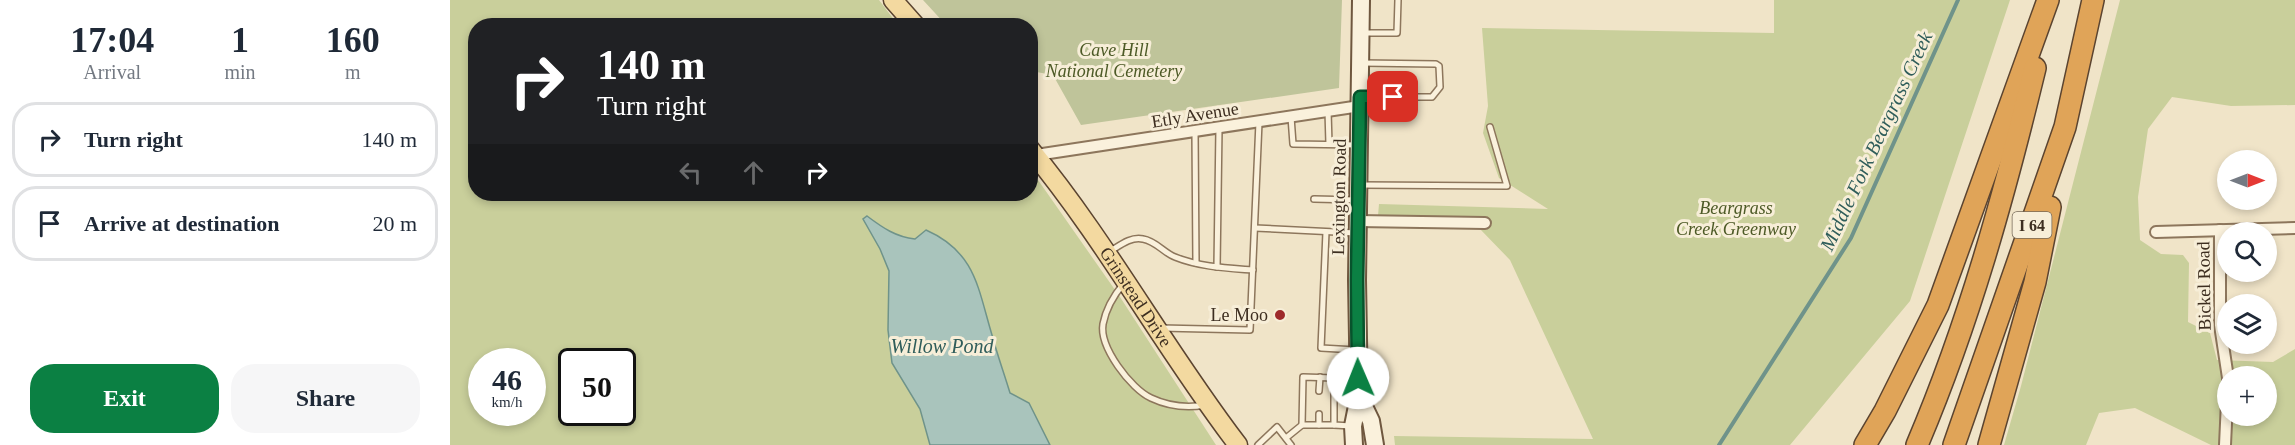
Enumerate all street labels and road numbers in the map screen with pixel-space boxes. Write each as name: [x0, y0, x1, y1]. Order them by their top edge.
street label: Etly Avenue: [1150, 98, 1240, 132]
street label: Lexington Road: [1328, 139, 1350, 255]
road number: I 64: [2012, 212, 2052, 238]
street label: Bickel Road: [2193, 241, 2215, 331]
street label: Grinstead Drive: [1096, 243, 1176, 351]

